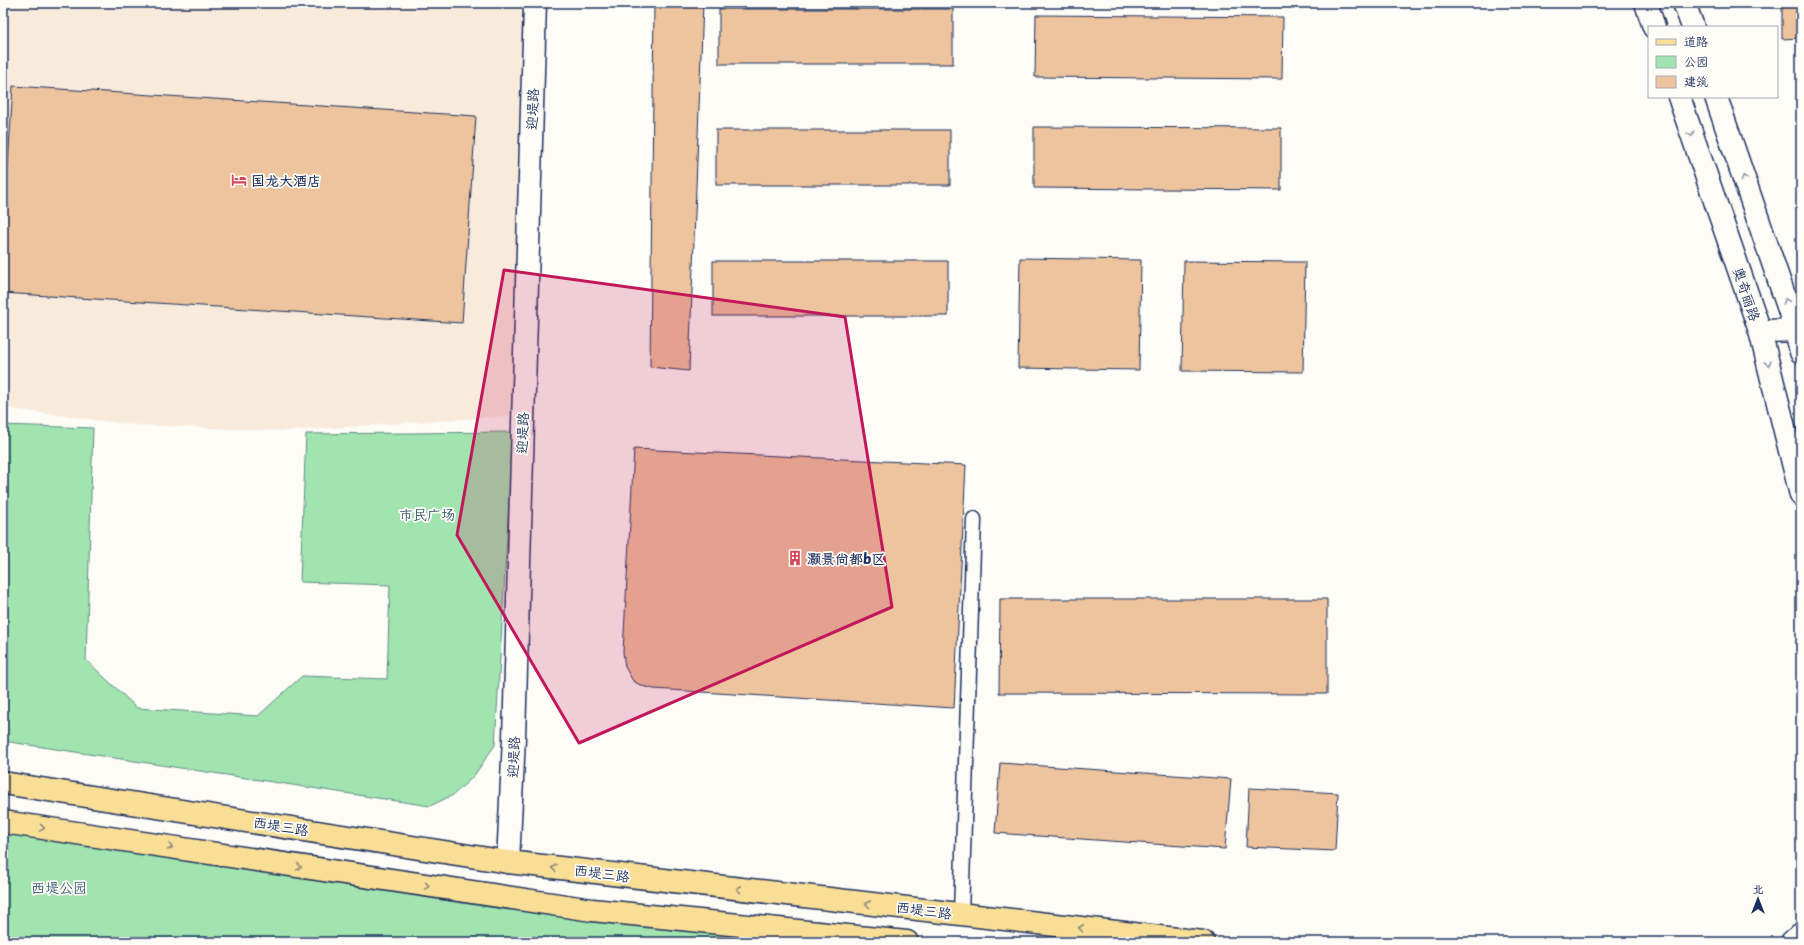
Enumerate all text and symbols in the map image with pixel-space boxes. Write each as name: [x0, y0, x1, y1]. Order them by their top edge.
legend: [1648, 26, 1778, 98]
text: 道路: [1684, 32, 1708, 50]
text: 公园: [1684, 52, 1708, 70]
text: 建筑: [1684, 72, 1708, 90]
street label: 迎堤路: [521, 88, 543, 130]
one-way arrow: [1687, 130, 1695, 137]
place label: 国龙大酒店: [251, 170, 321, 191]
hotel icon: 国龙大酒店: [230, 171, 248, 189]
one-way arrow: [1740, 175, 1749, 182]
street label: 奥奇丽路: [1728, 264, 1766, 324]
one-way arrow: [1782, 298, 1791, 305]
one-way arrow: [1763, 360, 1772, 367]
street label: 迎堤路: [511, 412, 533, 454]
park label: 市民广场: [399, 504, 455, 525]
place label: 灏景尚都b区: [807, 548, 885, 569]
building icon: 灏景尚都b区: [786, 549, 804, 567]
street label: 迎堤路: [502, 736, 524, 778]
street label: 西堤三路: [252, 811, 310, 841]
one-way arrow: [38, 823, 45, 832]
one-way arrow: [167, 842, 173, 851]
street label: 西堤三路: [573, 859, 631, 887]
one-way arrow: [296, 862, 302, 871]
one-way arrow: [551, 863, 557, 872]
park label: 西堤公园: [31, 877, 87, 898]
north arrow: [1738, 879, 1778, 919]
text: 北: [1753, 880, 1764, 897]
one-way arrow: [424, 881, 430, 890]
one-way arrow: [736, 885, 742, 894]
street label: 西堤三路: [895, 896, 953, 924]
one-way arrow: [865, 899, 871, 908]
one-way arrow: [1078, 924, 1084, 933]

